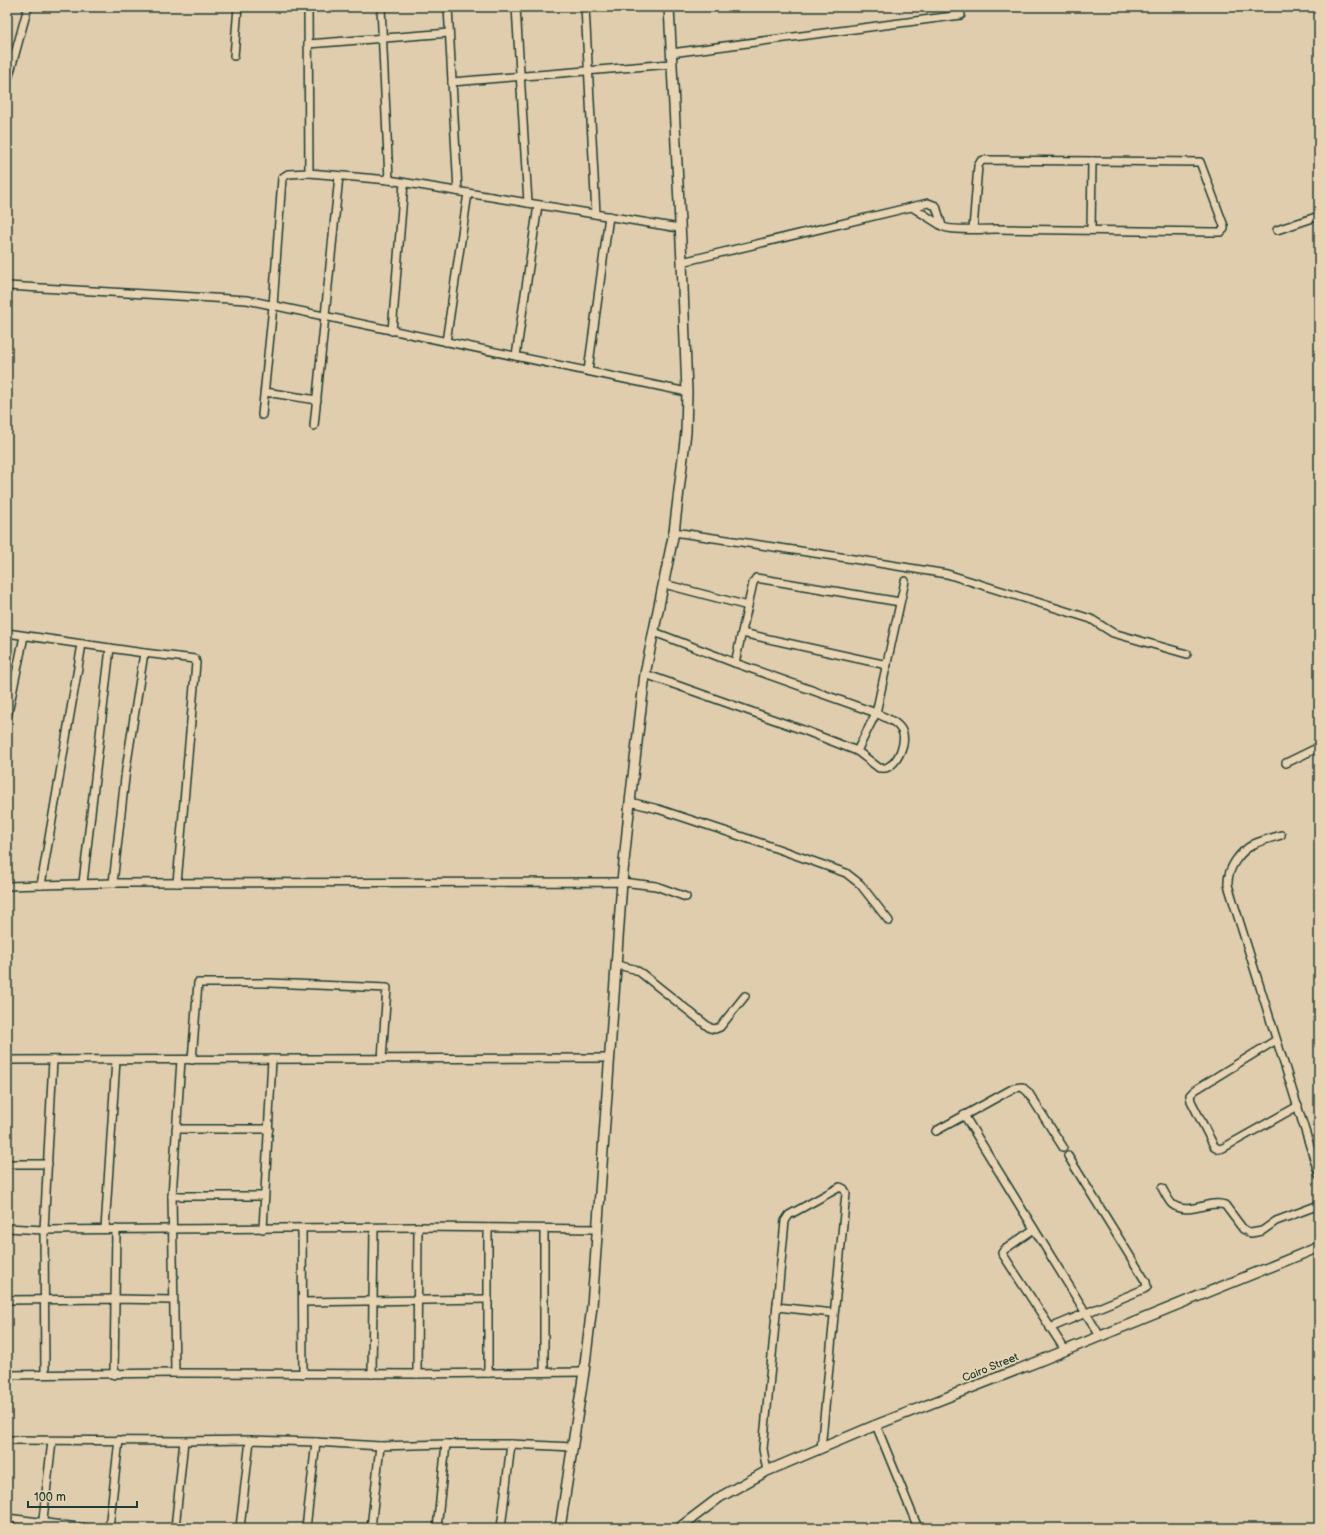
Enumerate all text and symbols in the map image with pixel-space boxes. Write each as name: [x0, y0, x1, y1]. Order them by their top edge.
street label: Cairo Street: [960, 1350, 1021, 1385]
scale bar: [28, 1483, 137, 1509]
text: 100 m: [34, 1490, 66, 1505]

